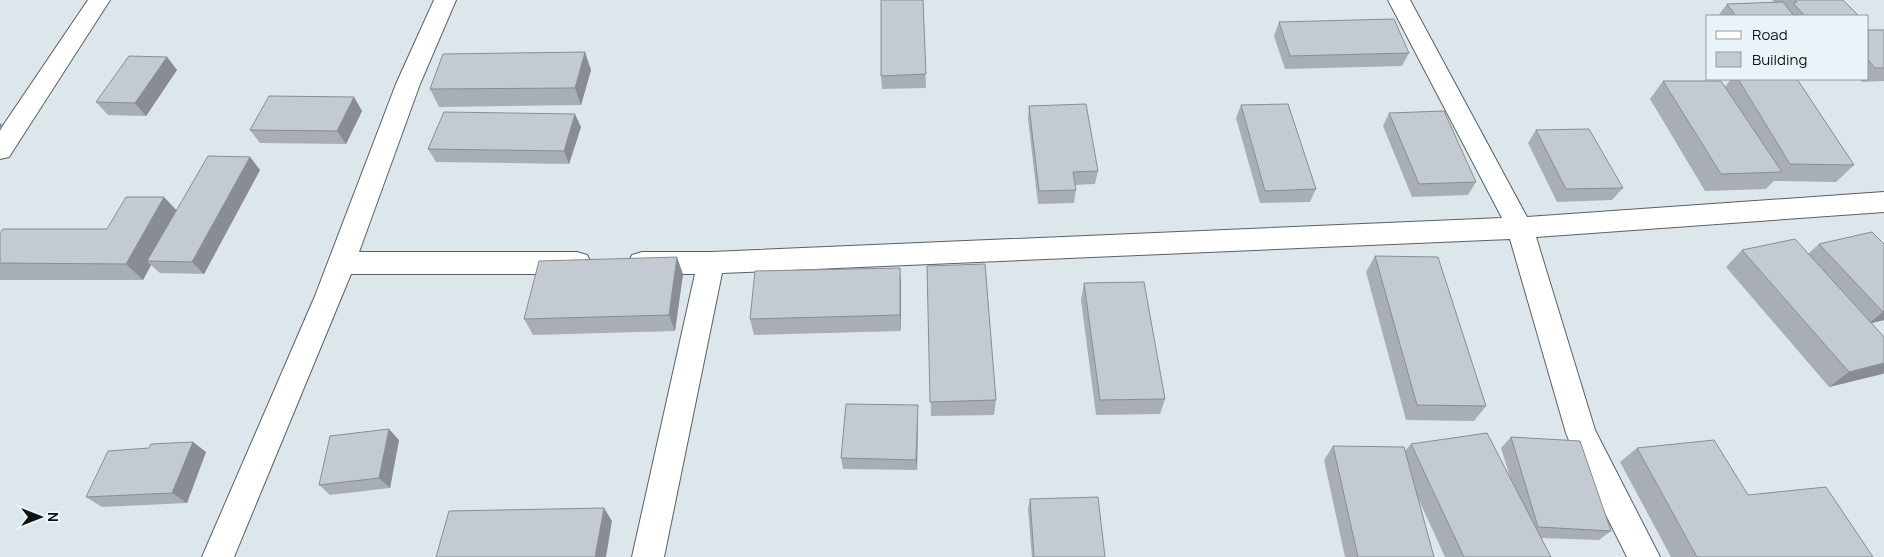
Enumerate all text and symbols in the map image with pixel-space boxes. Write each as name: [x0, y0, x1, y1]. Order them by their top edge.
legend: [1706, 15, 1869, 80]
text: Road: [1752, 24, 1788, 45]
text: Building: [1752, 49, 1807, 70]
north arrow: [15, 492, 65, 542]
text: N: [44, 512, 63, 522]

